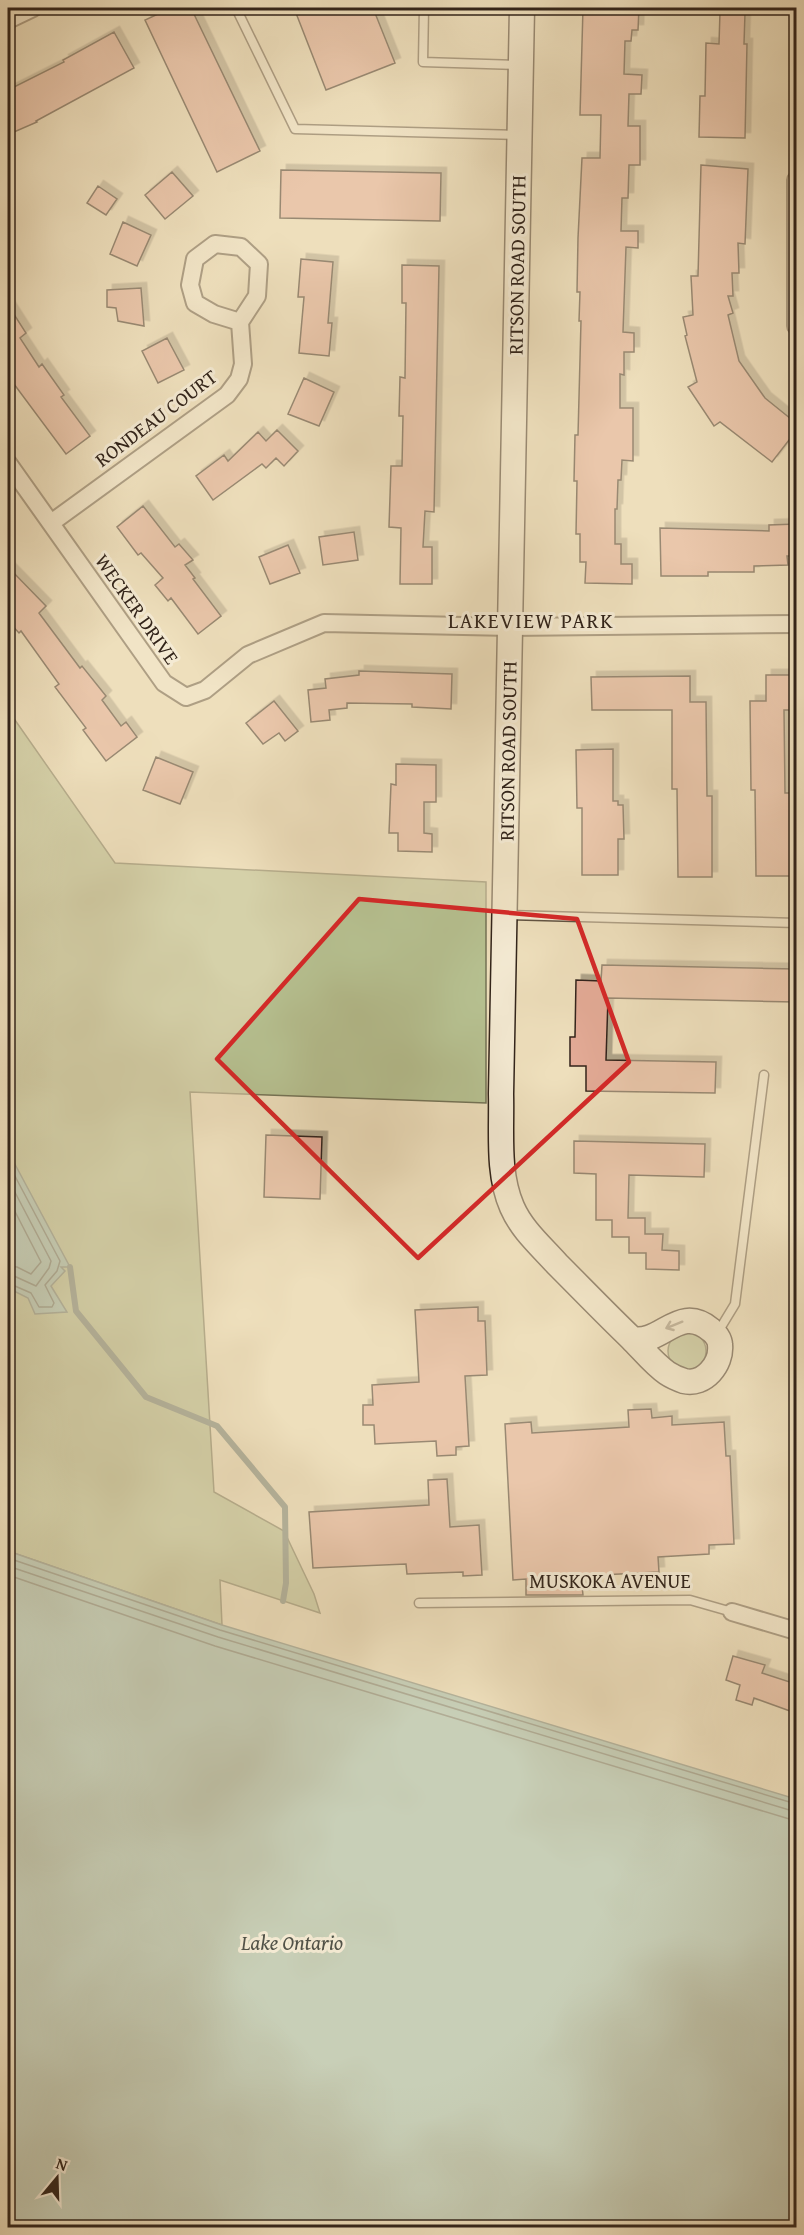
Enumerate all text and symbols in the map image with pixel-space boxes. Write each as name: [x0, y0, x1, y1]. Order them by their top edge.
street label: RITSON ROAD SOUTH: [500, 175, 533, 355]
street label: RONDEAU COURT: [88, 362, 223, 473]
street label: WECKER DRIVE: [89, 548, 186, 670]
district label: LAKEVIEW PARK: [448, 605, 614, 636]
street label: RITSON ROAD SOUTH: [491, 661, 524, 841]
one-way arrow: [666, 1320, 684, 1331]
street label: MUSKOKA AVENUE: [529, 1566, 691, 1595]
water label: Lake Ontario: [240, 1927, 343, 1958]
north arrow: [27, 2148, 87, 2208]
text: N: [53, 2151, 71, 2177]

